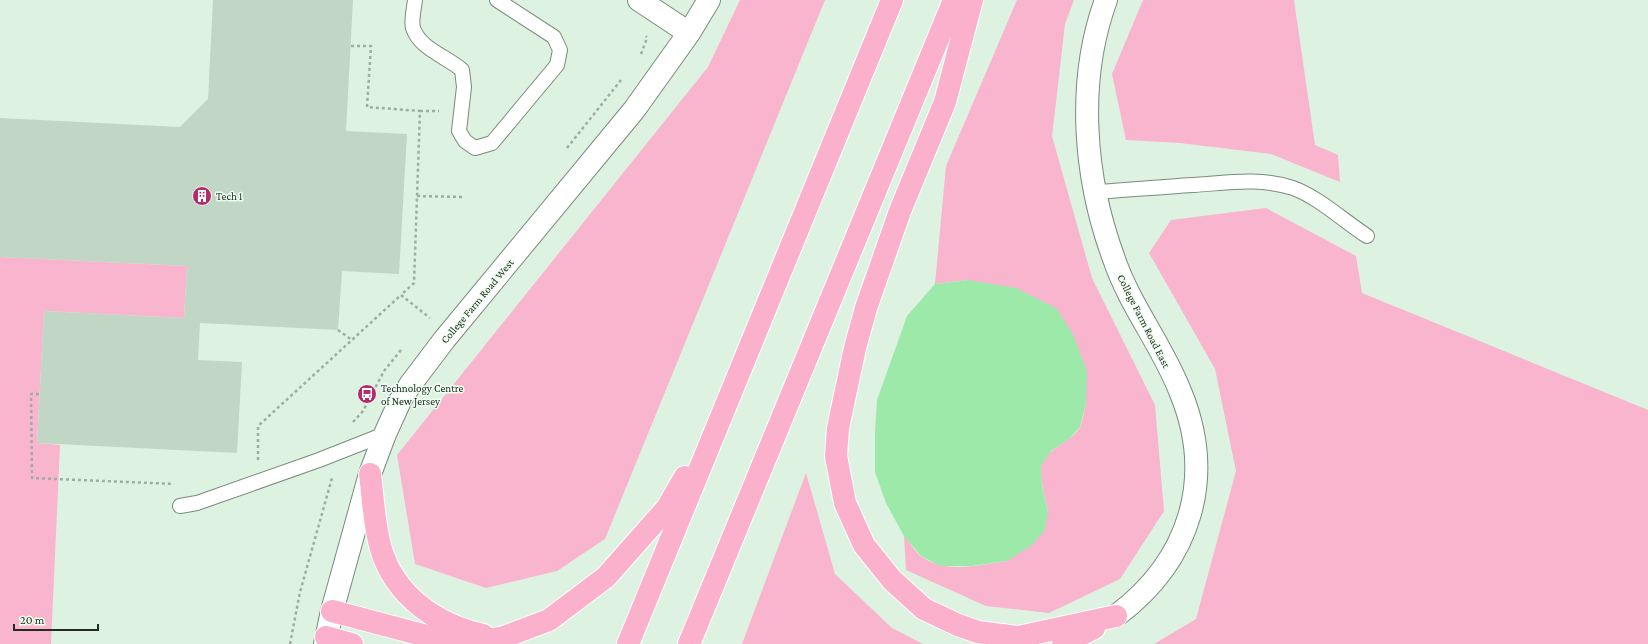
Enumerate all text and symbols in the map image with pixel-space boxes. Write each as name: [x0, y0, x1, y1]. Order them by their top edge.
building icon: Tech 1: [191, 185, 213, 207]
place label: Tech 1: [216, 190, 243, 202]
street label: College Farm Road West: [438, 256, 517, 346]
street label: College Farm Road East: [1114, 272, 1173, 370]
place label: Technology Centre of New Jersey: [381, 382, 463, 408]
bus stop icon: Technology Centre of New Jersey: [356, 383, 378, 405]
scale bar: [14, 606, 98, 632]
text: 20 m: [20, 613, 45, 627]

